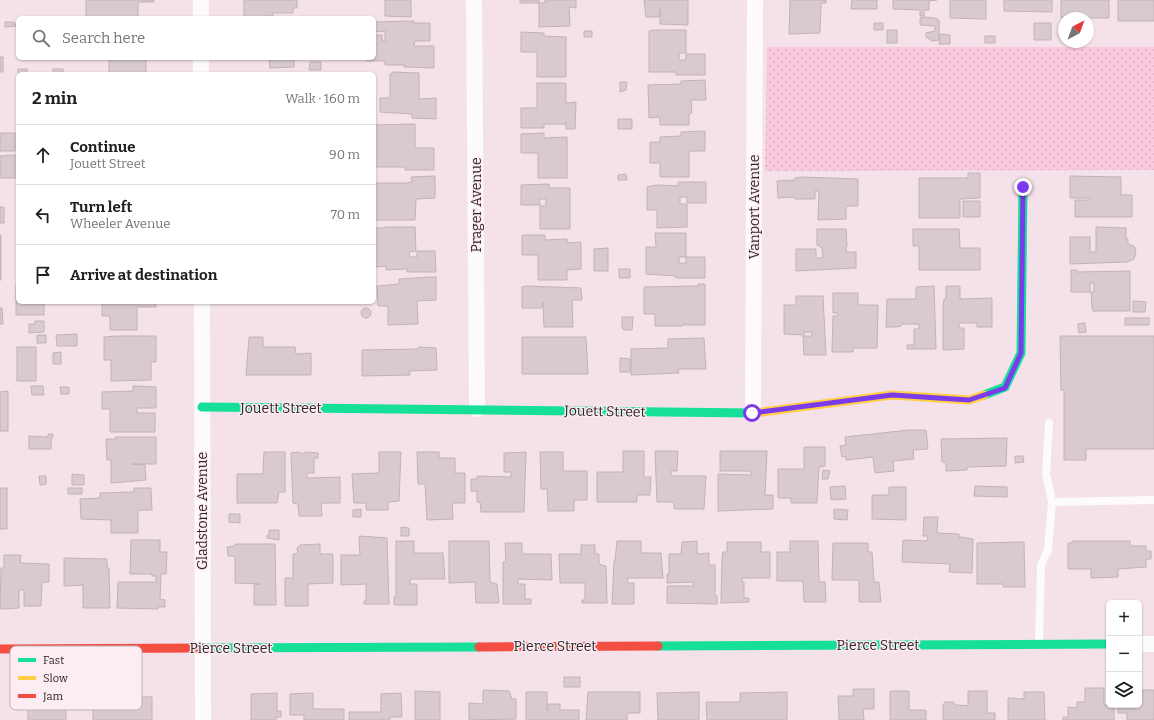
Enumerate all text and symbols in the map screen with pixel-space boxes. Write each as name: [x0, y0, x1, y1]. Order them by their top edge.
north arrow: [1058, 12, 1094, 48]
search box: [16, 16, 376, 60]
icon: search: [30, 27, 52, 49]
text: Search here: [62, 29, 145, 47]
text: 2 min: [32, 88, 77, 109]
text: Walk · 160 m: [285, 91, 360, 106]
text: Continue: [70, 138, 136, 156]
icon: ahead: [32, 144, 54, 166]
text: 90 m: [329, 147, 360, 162]
street label: Vanport Avenue: [746, 155, 763, 259]
text: Jouett Street: [70, 156, 146, 171]
street label: Prager Avenue: [468, 157, 485, 253]
route end: [1014, 178, 1032, 196]
text: Turn left: [70, 198, 132, 216]
icon: left: [32, 204, 54, 226]
text: 70 m: [330, 207, 360, 222]
text: Wheeler Avenue: [70, 216, 170, 231]
icon: arrive: [32, 264, 54, 286]
text: Arrive at destination: [70, 266, 217, 284]
street label: Jouett Street: [239, 400, 322, 417]
street label: Jouett Street: [563, 402, 646, 421]
route start: [743, 404, 761, 422]
street label: Gladstone Avenue: [194, 452, 211, 570]
map controls: [1106, 600, 1142, 708]
button: +: [1106, 600, 1142, 636]
button: −: [1106, 636, 1142, 672]
street label: Pierce Street: [837, 637, 919, 654]
street label: Pierce Street: [514, 638, 596, 655]
street label: Pierce Street: [190, 640, 272, 657]
legend: [10, 646, 142, 710]
text: Fast: [43, 654, 64, 667]
text: Slow: [43, 672, 68, 685]
button: layers: [1106, 672, 1142, 708]
text: Jam: [42, 690, 63, 703]

